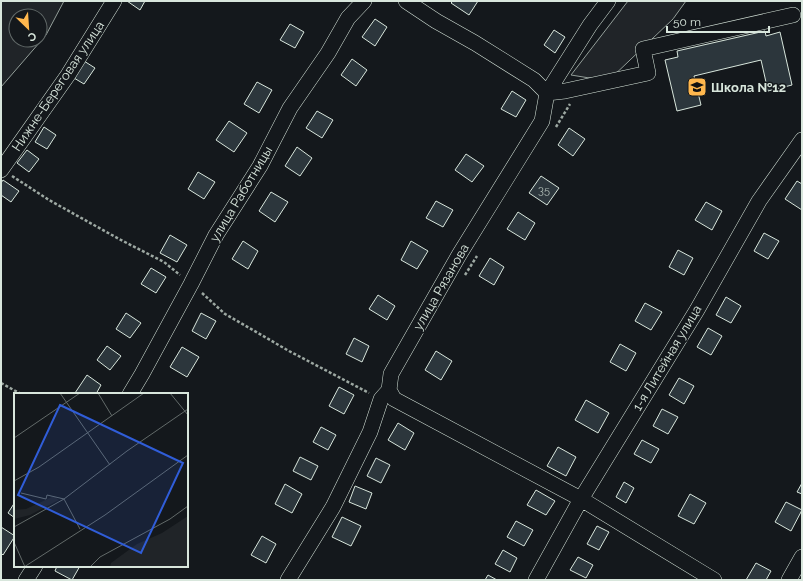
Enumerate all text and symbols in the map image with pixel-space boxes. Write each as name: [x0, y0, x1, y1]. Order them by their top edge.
north arrow: [8, 8, 48, 48]
scale bar: [667, 8, 769, 34]
text: 50 m: [673, 15, 701, 29]
street label: Нижне-Береговая улица: [9, 18, 107, 154]
text: С: [25, 29, 38, 44]
school or university icon: Школа №12: [686, 76, 708, 98]
place label: Школа №12: [711, 80, 786, 95]
street label: улица Работницы: [207, 144, 275, 244]
house number: 35: [538, 184, 550, 197]
street label: улица Рязанова: [410, 241, 472, 333]
street label: 1-я Литейная улица: [629, 302, 705, 414]
inset map: [14, 393, 188, 567]

